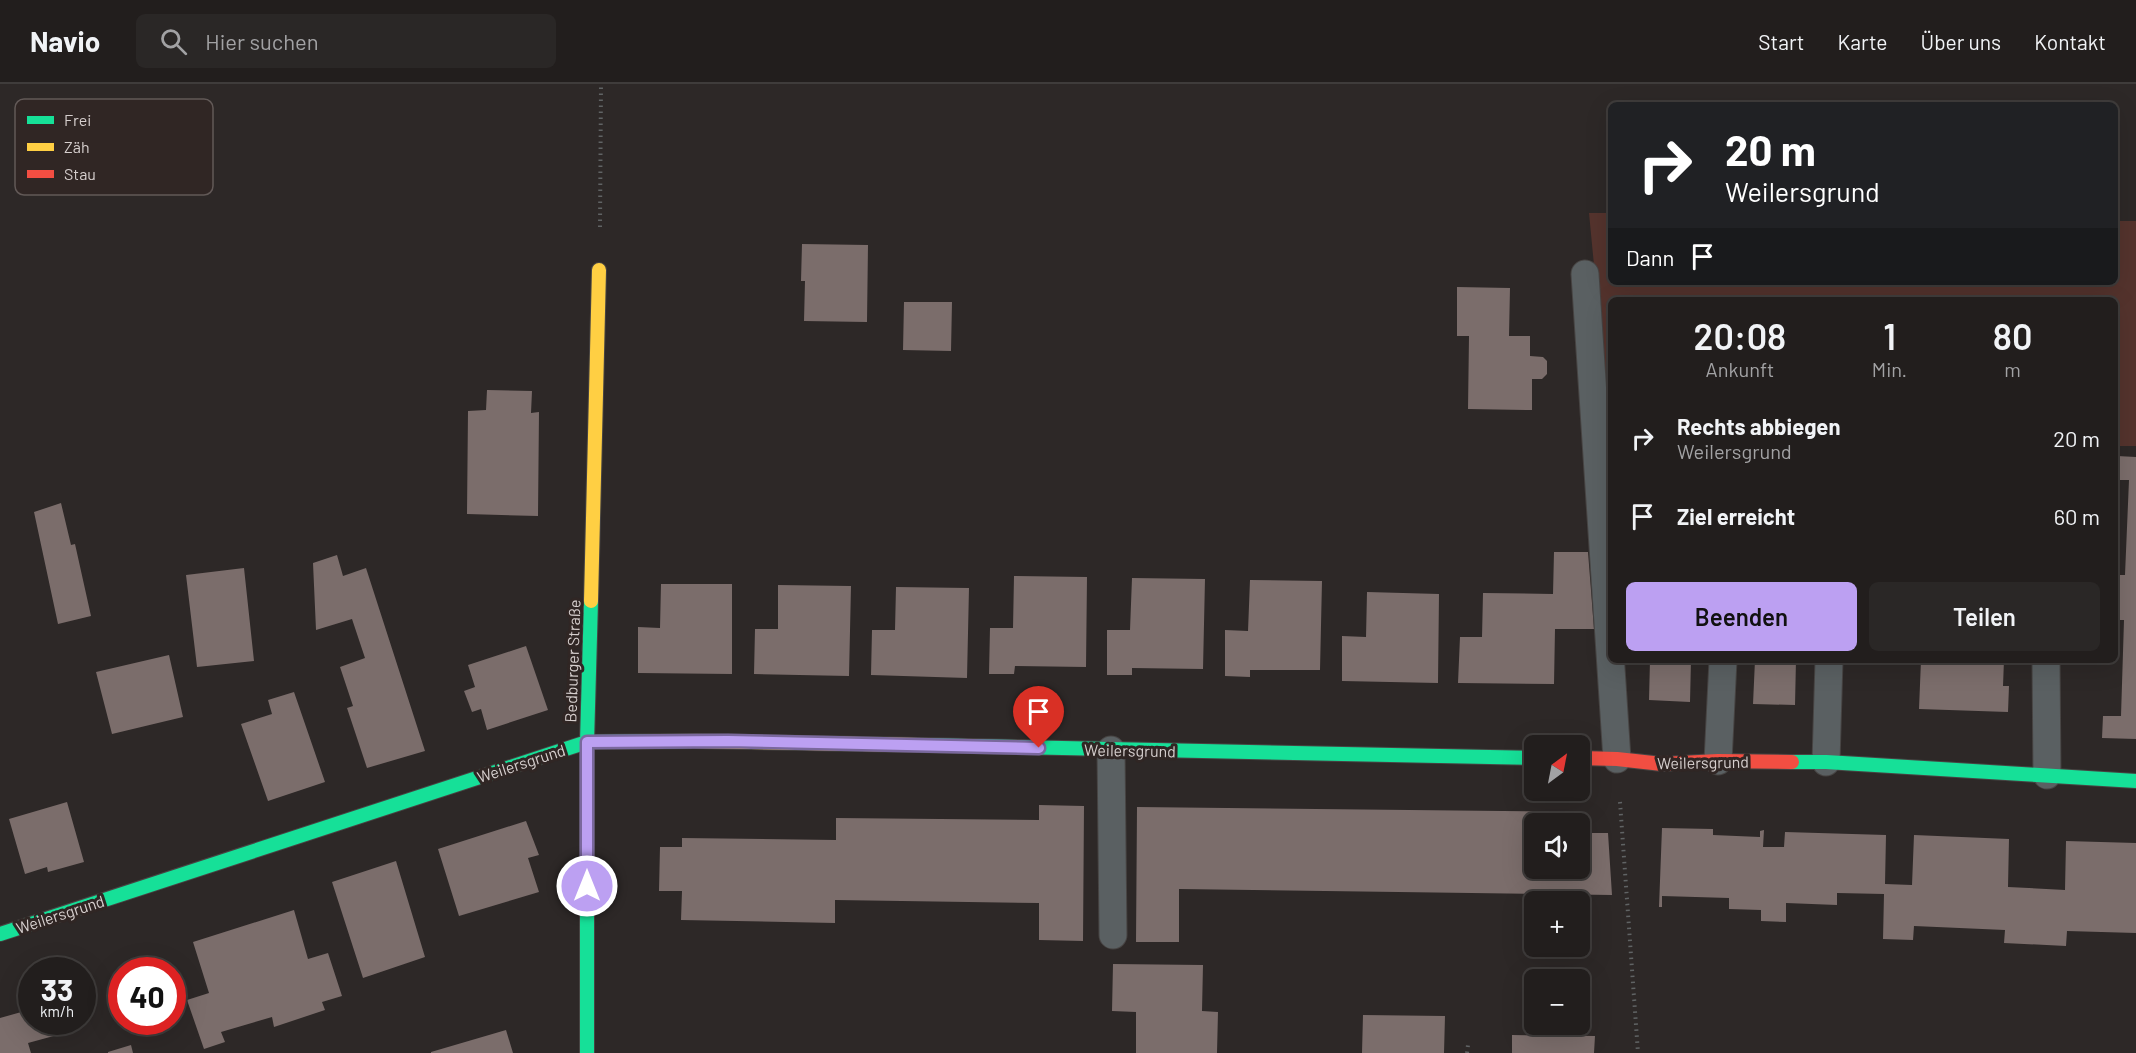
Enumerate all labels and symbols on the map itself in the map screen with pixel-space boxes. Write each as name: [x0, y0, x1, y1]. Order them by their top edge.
legend: [15, 99, 213, 195]
text: Frei: [64, 110, 91, 129]
text: Zäh: [64, 137, 90, 156]
text: Stau: [64, 164, 96, 183]
street label: Bedburger Straße: [560, 599, 584, 723]
pin: [1013, 686, 1064, 748]
north arrow: [1524, 735, 1590, 801]
street label: Weilersgrund: [474, 740, 568, 786]
street label: Weilersgrund: [1084, 740, 1176, 760]
street label: Weilersgrund: [1657, 752, 1749, 772]
position arrow: [555, 854, 619, 918]
street label: Weilersgrund: [13, 891, 107, 937]
speed limit sign: 40: [108, 957, 186, 1035]

